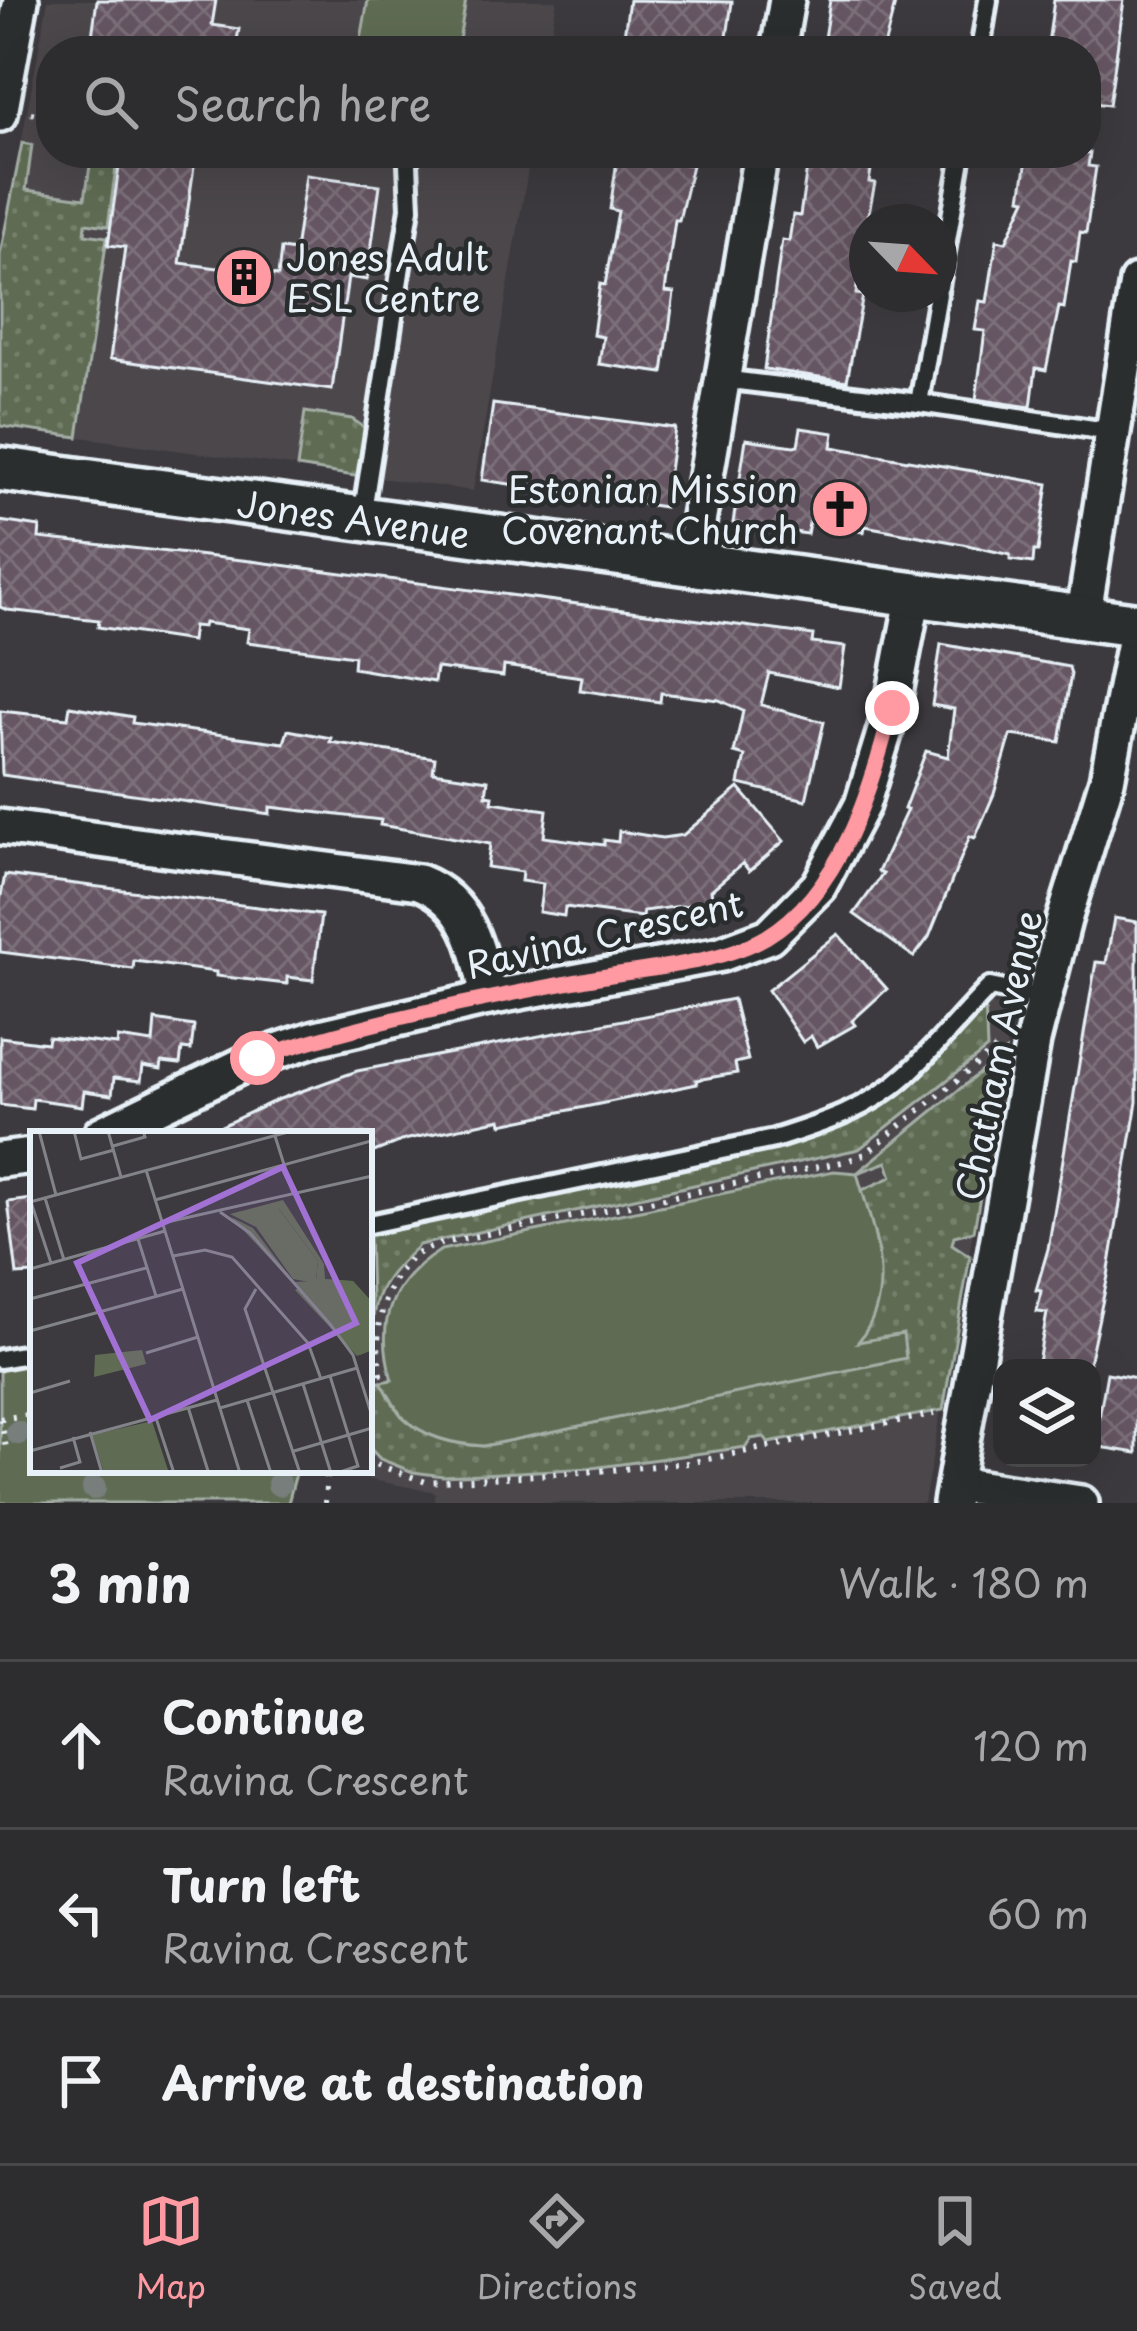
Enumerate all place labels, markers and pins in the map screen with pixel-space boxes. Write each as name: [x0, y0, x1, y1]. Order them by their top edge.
place label: Jones Adult ESL Centre: [286, 229, 489, 324]
building icon: Jones Adult ESL Centre: [213, 246, 275, 308]
place label: Estonian Mission Covenant Church: [501, 461, 798, 556]
church icon: Estonian Mission Covenant Church: [809, 478, 871, 540]

